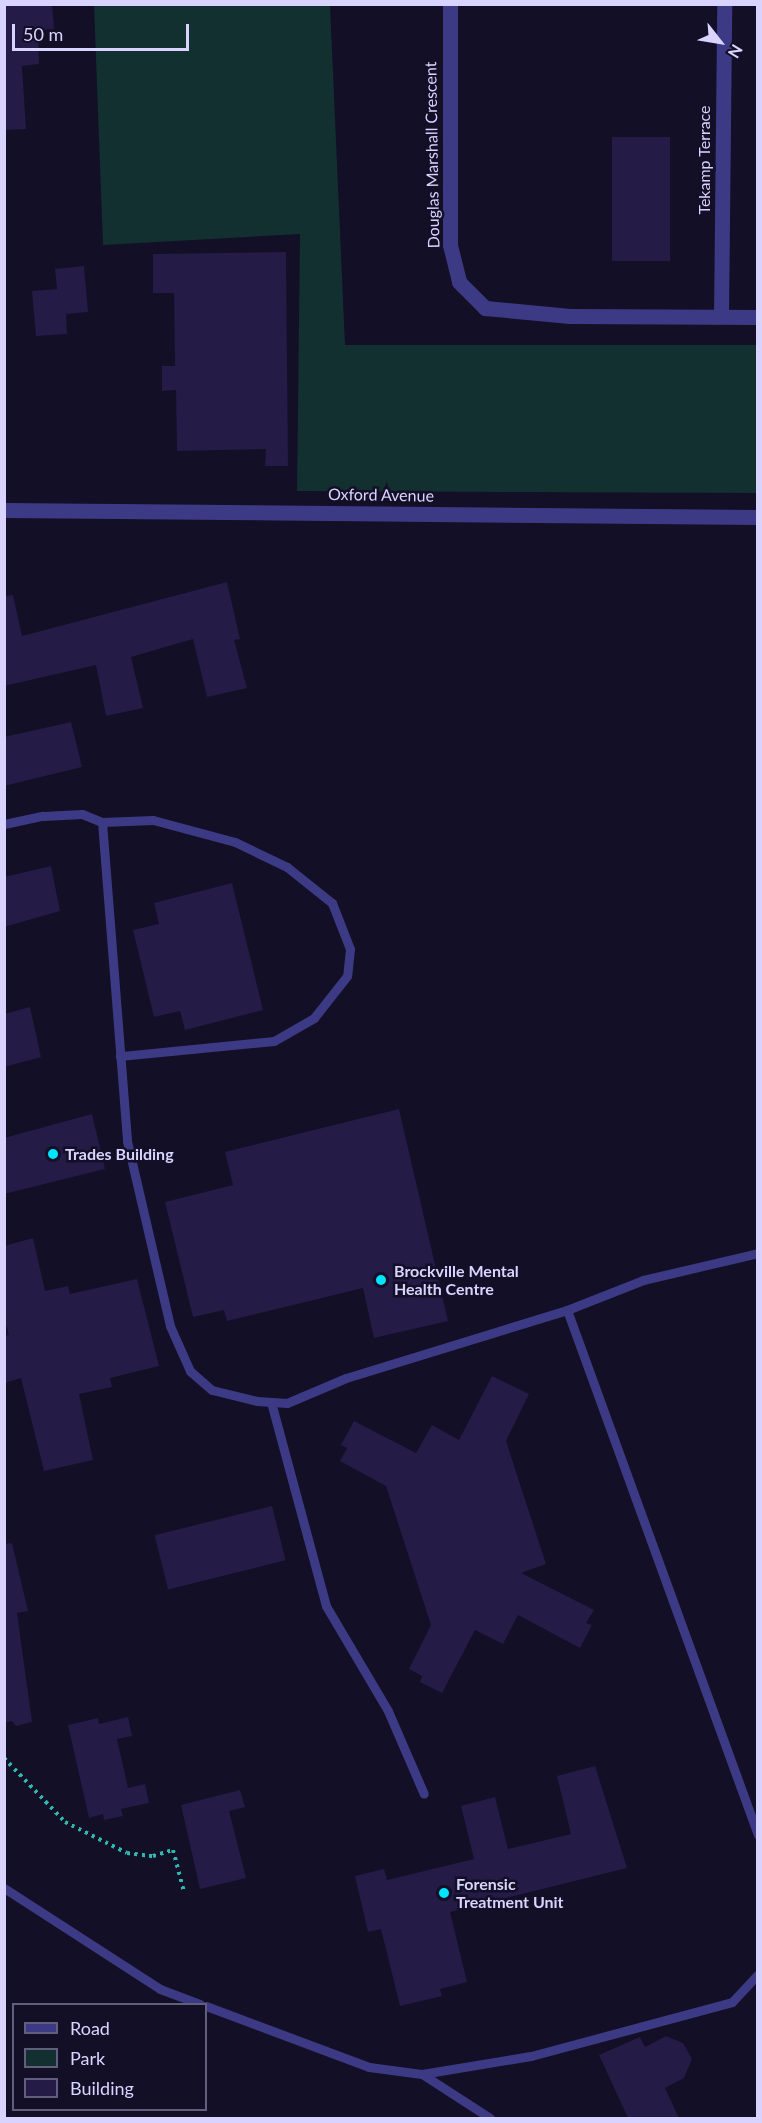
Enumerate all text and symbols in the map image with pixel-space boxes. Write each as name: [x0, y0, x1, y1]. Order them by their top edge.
scale bar: [15, 12, 192, 50]
north arrow: [690, 12, 750, 72]
text: 50 m: [23, 23, 63, 45]
text: N: [725, 41, 747, 62]
street label: Douglas Marshall Crescent: [421, 61, 443, 249]
street label: Tekamp Terrace: [694, 105, 714, 215]
street label: Oxford Avenue: [328, 484, 434, 506]
place label: Trades Building: [65, 1144, 174, 1164]
marker: Trades Building: [46, 1147, 60, 1161]
place label: Brockville Mental Health Centre: [394, 1261, 519, 1299]
marker: Brockville Mental Health Centre: [372, 1271, 390, 1289]
place label: Forensic Treatment Unit: [456, 1874, 564, 1912]
marker: Forensic Treatment Unit: [437, 1886, 451, 1900]
legend: [12, 2003, 207, 2111]
text: Road: [70, 2017, 110, 2039]
text: Park: [70, 2047, 105, 2069]
text: Building: [70, 2077, 134, 2099]

